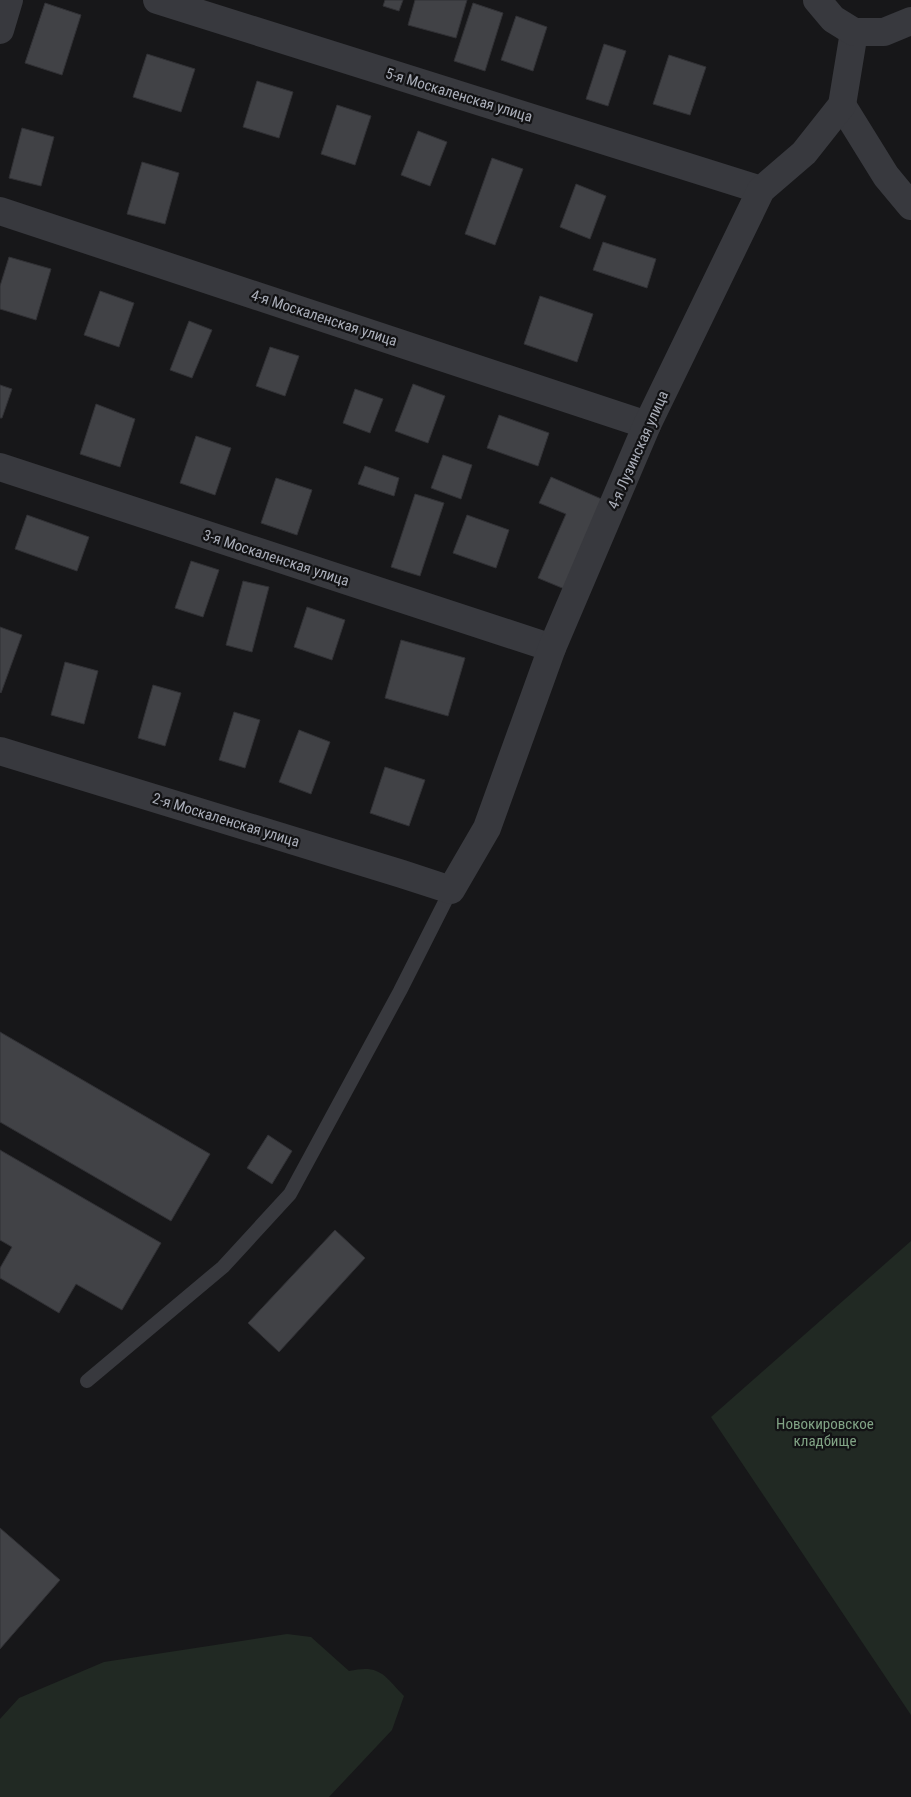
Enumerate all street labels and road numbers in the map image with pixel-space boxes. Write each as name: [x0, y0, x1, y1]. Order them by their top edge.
street label: 5-я Москаленская улица: [383, 64, 535, 126]
street label: 4-я Москаленская улица: [249, 286, 399, 350]
street label: 4-я Лузинская улица: [604, 388, 672, 512]
street label: 3-я Москаленская улица: [201, 526, 351, 590]
street label: 2-я Москаленская улица: [150, 789, 302, 851]

